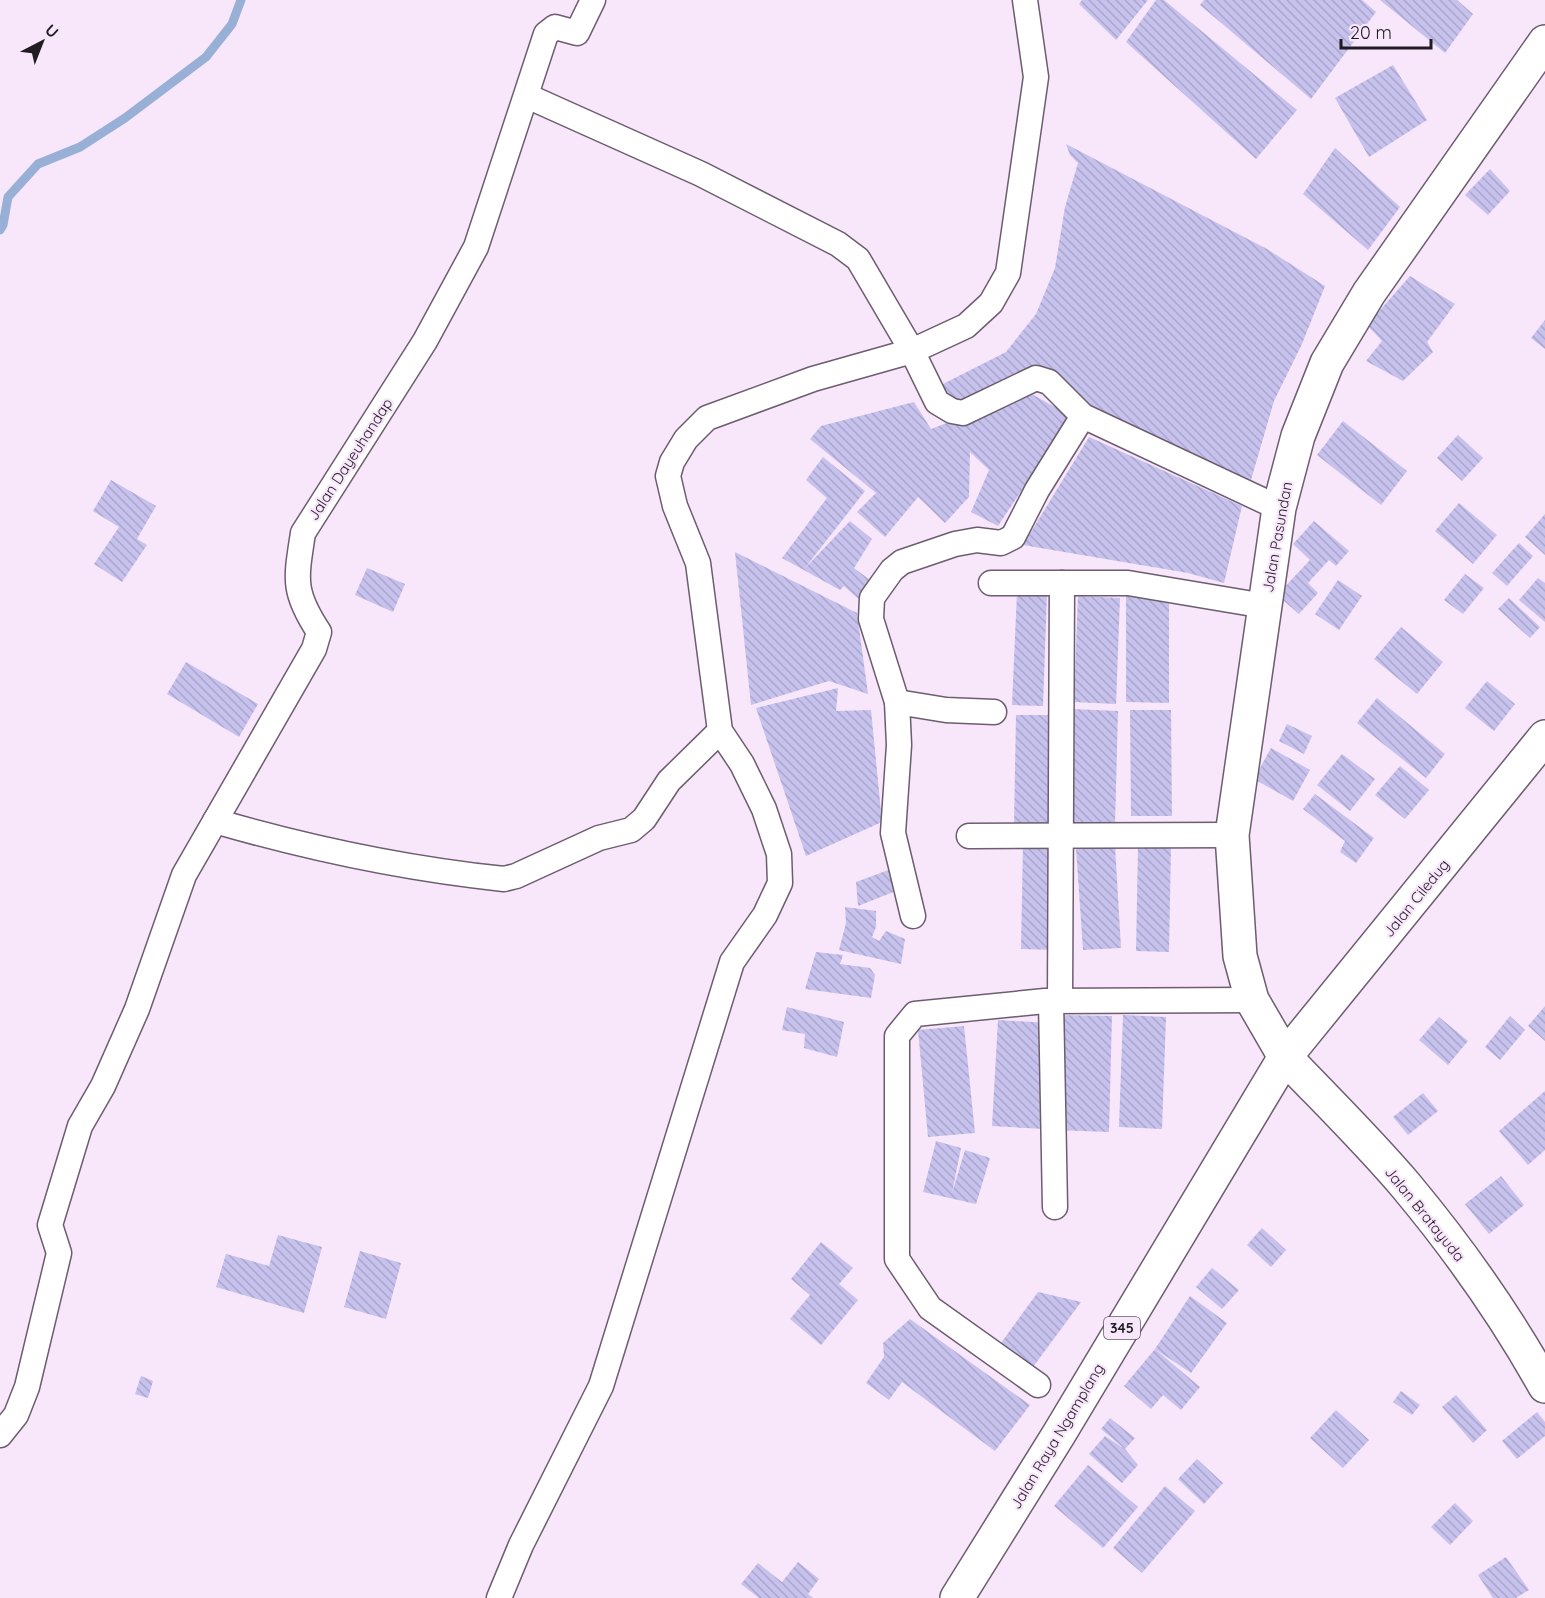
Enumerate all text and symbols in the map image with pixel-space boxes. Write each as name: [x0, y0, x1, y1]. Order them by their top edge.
north arrow: [12, 12, 72, 72]
scale bar: [1341, 12, 1431, 50]
text: U: [41, 20, 63, 42]
text: 20 m: [1350, 21, 1392, 44]
street label: Jalan Dayeuhandap: [303, 394, 397, 524]
street label: Jalan Pasundan: [1258, 480, 1296, 594]
street label: Jalan Ciledug: [1379, 855, 1453, 941]
street label: Jalan Bratayuda: [1381, 1163, 1469, 1265]
road number: 345: [1104, 1317, 1140, 1339]
street label: Jalan Raya Ngamplang: [1006, 1360, 1108, 1512]

